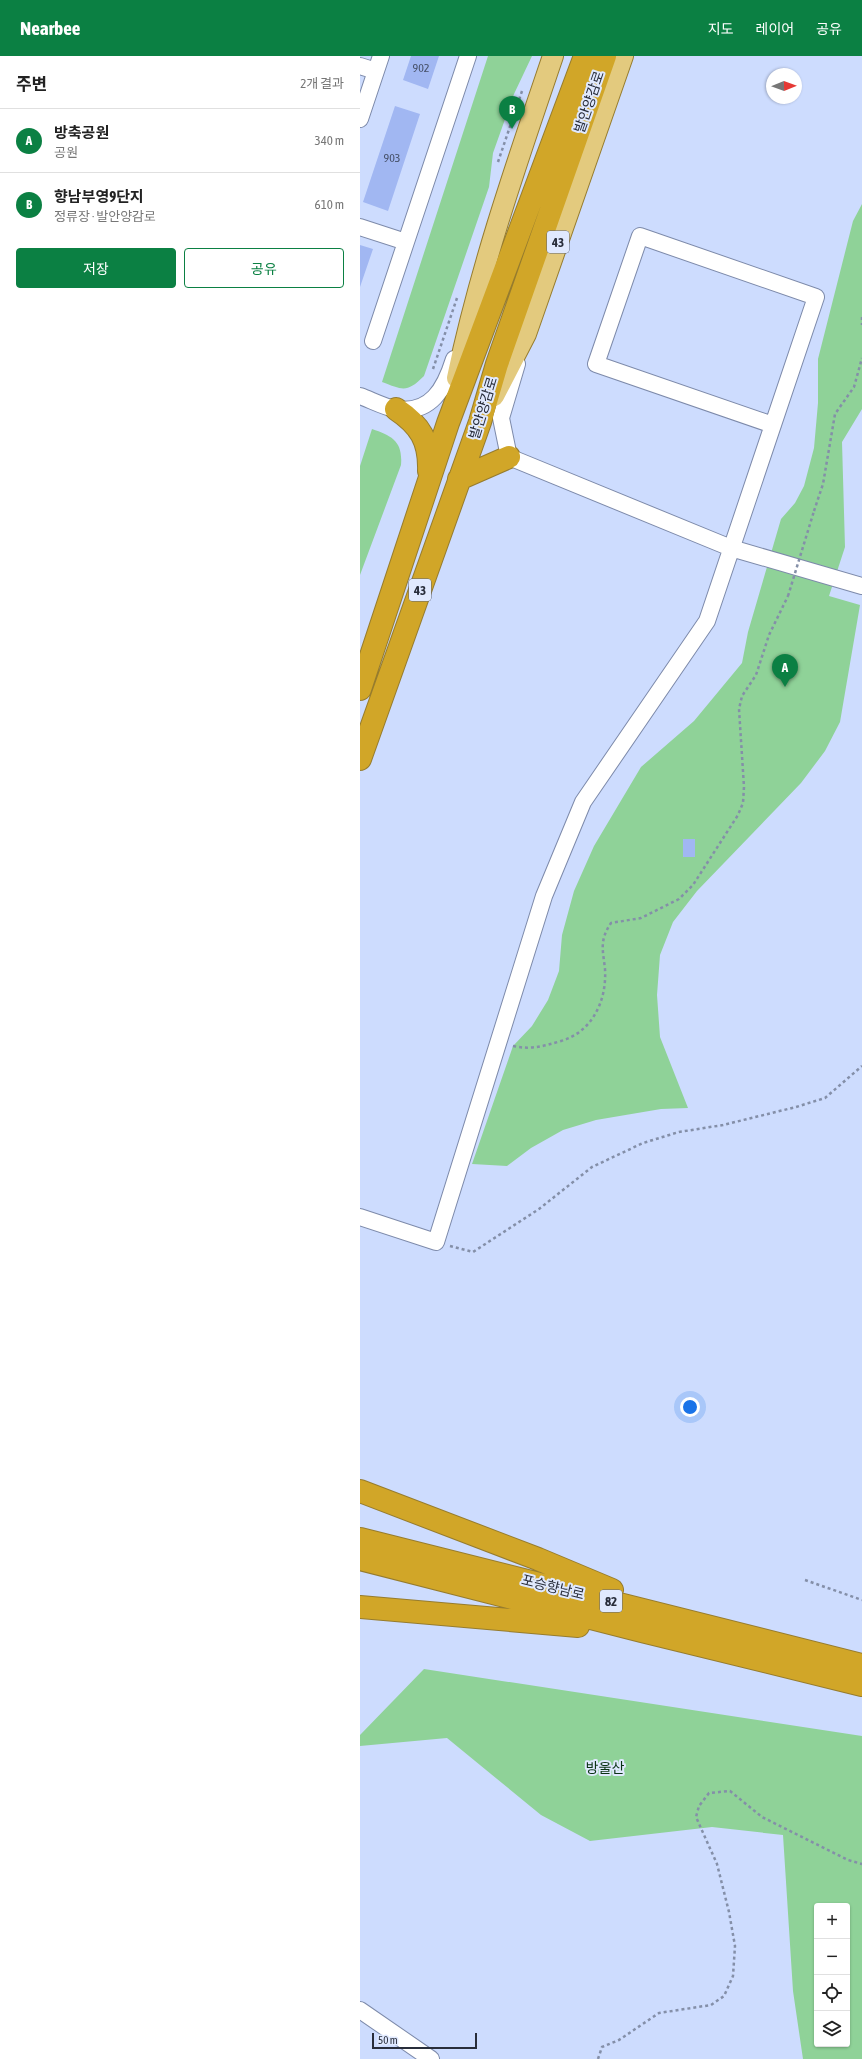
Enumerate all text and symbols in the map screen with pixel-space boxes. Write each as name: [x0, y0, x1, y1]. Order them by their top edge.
text: Nearbee: [20, 17, 80, 39]
text: 지도: [708, 21, 734, 37]
text: 레이어: [756, 21, 794, 37]
text: 공유: [816, 21, 842, 37]
house number: 902: [413, 61, 429, 75]
north arrow: [766, 68, 802, 104]
street label: 발안양감로: [571, 69, 607, 135]
text: 주변: [16, 74, 47, 94]
text: 2개 결과: [300, 76, 344, 91]
pin: B: [499, 96, 525, 129]
text: 방축공원: [54, 124, 109, 141]
text: A: [26, 133, 32, 148]
text: 340 m: [315, 133, 344, 148]
text: 공원: [54, 145, 78, 160]
house number: 903: [384, 151, 400, 165]
text: 향남부영9단지: [54, 188, 144, 205]
text: B: [26, 197, 32, 212]
text: 610 m: [315, 197, 344, 212]
text: 정류장 · 발안양감로: [54, 209, 156, 224]
road number: 43: [547, 231, 569, 253]
button: 저장: [16, 248, 176, 288]
button: 공유: [184, 248, 344, 288]
street label: 발안양감로: [466, 375, 500, 441]
road number: 43: [409, 579, 431, 601]
pin: A: [772, 654, 798, 687]
your location: [680, 1397, 700, 1417]
street label: 포승향남로: [520, 1571, 586, 1603]
road number: 82: [600, 1590, 622, 1612]
park label: 방울산: [586, 1760, 624, 1776]
map controls: [814, 1903, 850, 2047]
button: +: [814, 1903, 850, 1939]
button: −: [814, 1939, 850, 1975]
button: locate: [814, 1975, 850, 2011]
button: layers: [814, 2011, 850, 2047]
scale bar: [372, 2031, 477, 2050]
text: 50 m: [378, 2034, 398, 2046]

